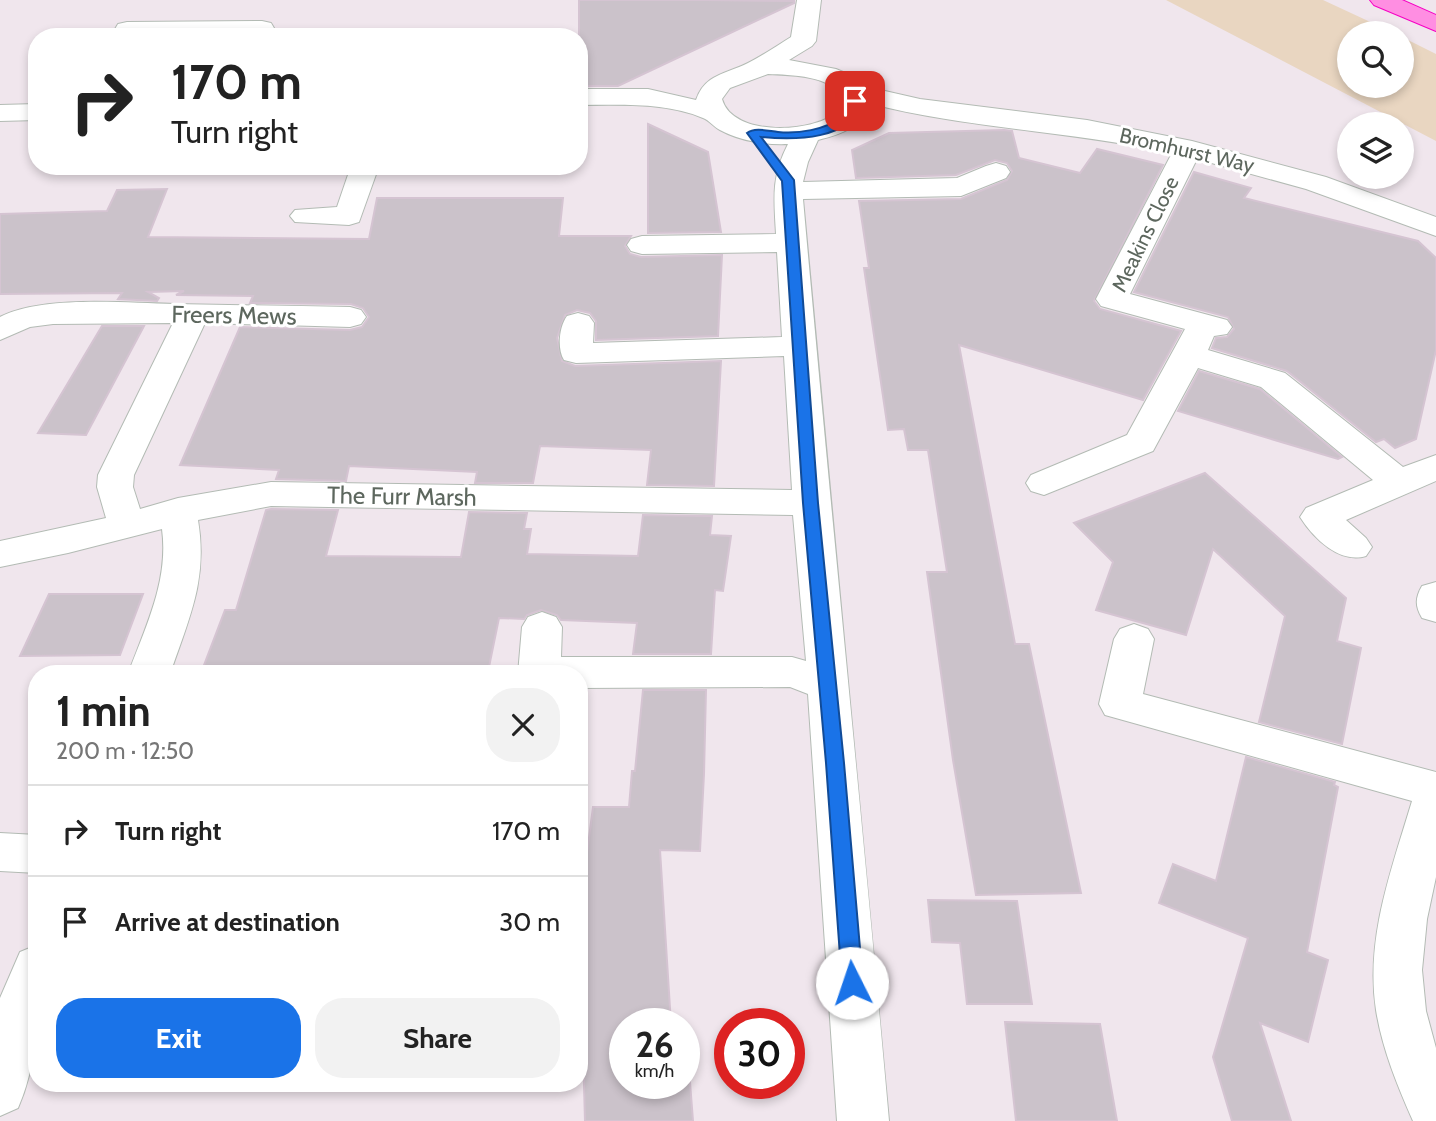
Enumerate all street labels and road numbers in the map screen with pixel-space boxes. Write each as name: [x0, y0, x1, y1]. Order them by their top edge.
street label: Bromhurst Way: [1117, 122, 1257, 178]
street label: Meakins Close: [1106, 172, 1184, 296]
street label: Freers Mews: [171, 299, 297, 331]
street label: The Furr Marsh: [327, 480, 477, 512]

